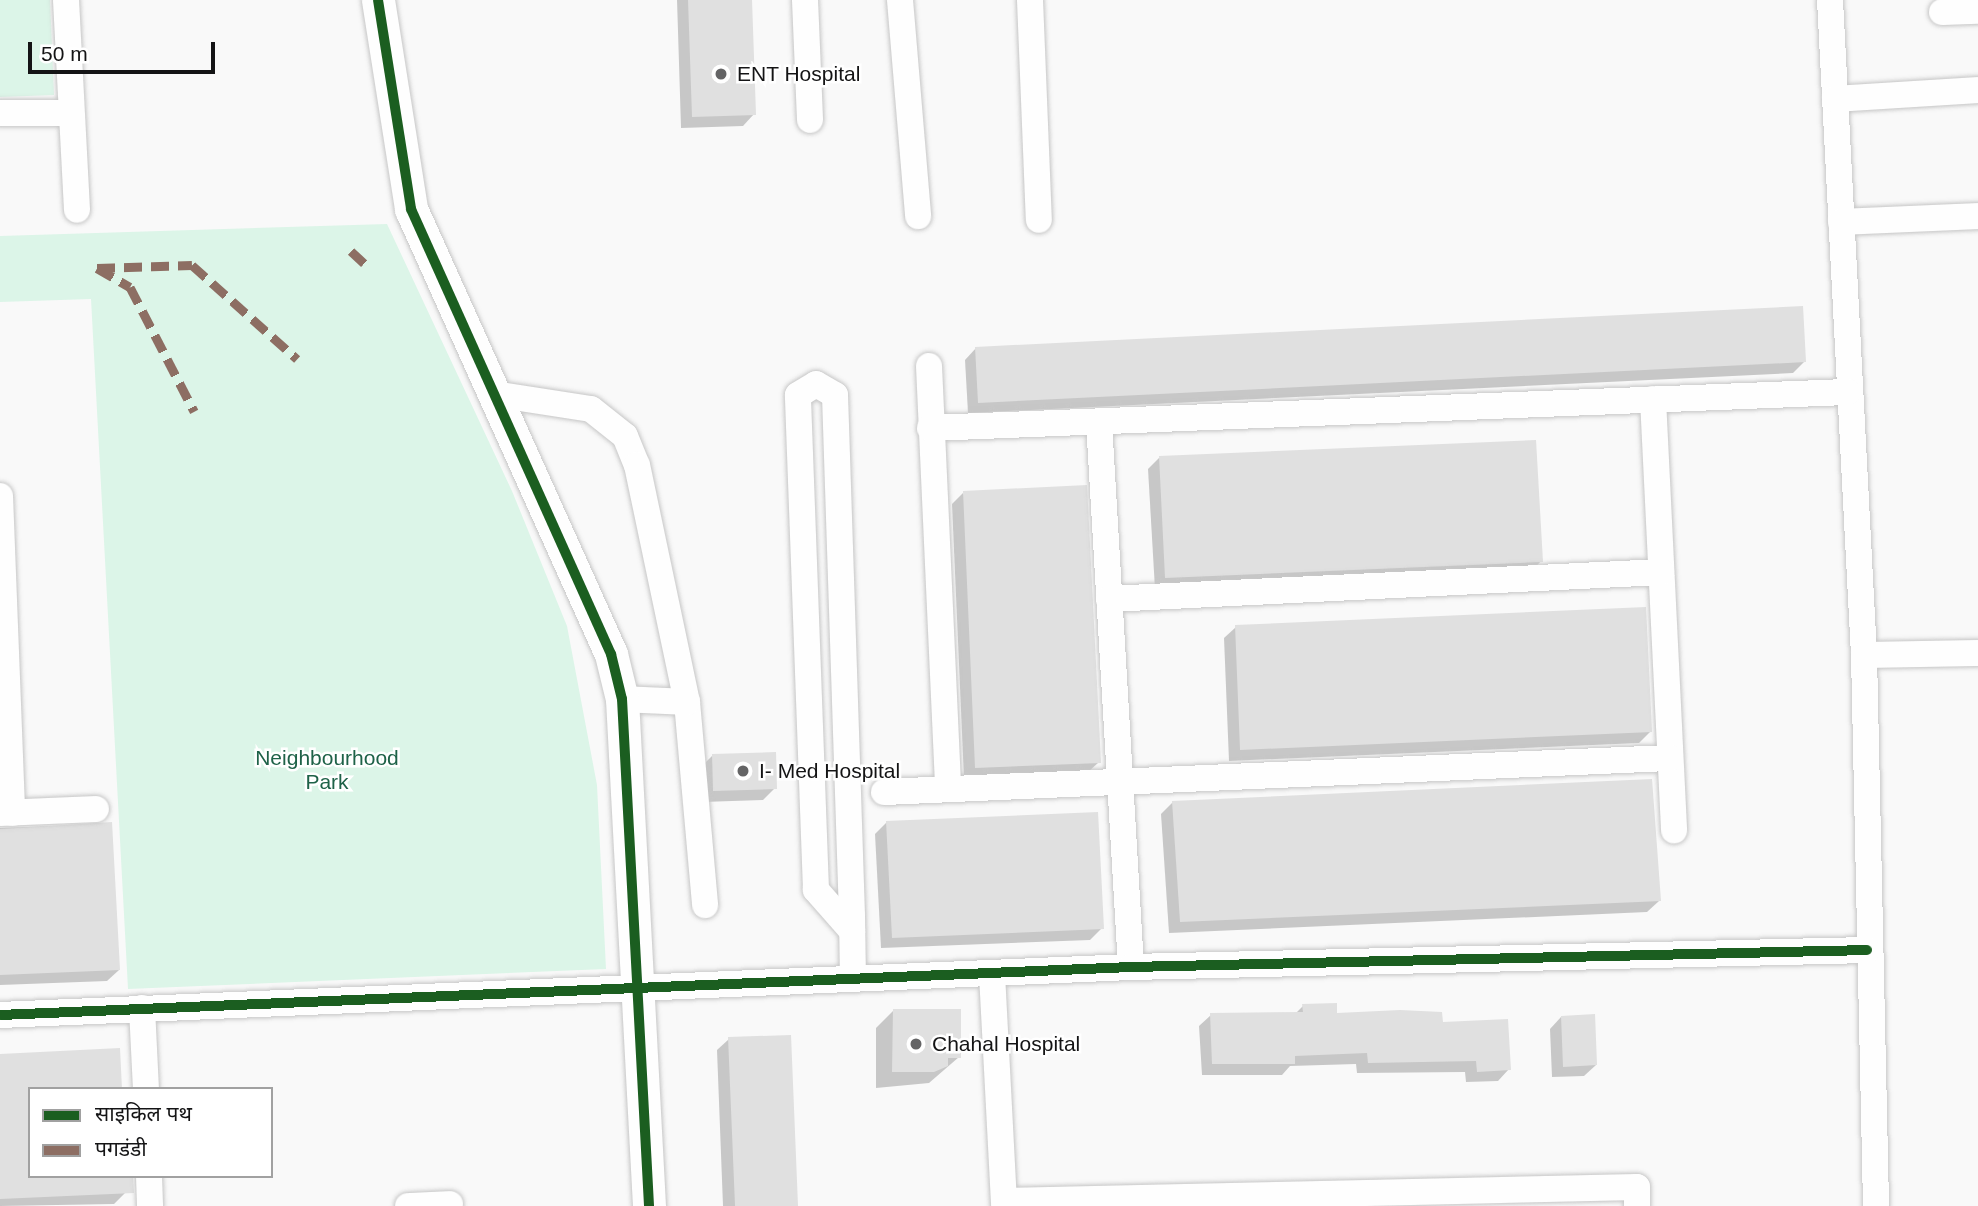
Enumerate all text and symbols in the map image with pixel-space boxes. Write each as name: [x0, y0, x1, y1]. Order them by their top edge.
scale bar: [32, 28, 219, 72]
text: 50 m: [41, 42, 88, 65]
place label: ENT Hospital: [737, 61, 861, 87]
marker: ENT Hospital: [711, 64, 731, 84]
park label: Neighbourhood Park: [255, 745, 399, 795]
place label: I- Med Hospital: [759, 758, 900, 784]
marker: I- Med Hospital: [733, 761, 753, 781]
place label: Chahal Hospital: [932, 1031, 1080, 1057]
marker: Chahal Hospital: [906, 1034, 926, 1054]
legend: [28, 1087, 273, 1178]
text: साइकिल पथ: [95, 1102, 192, 1125]
text: पगडंडी: [95, 1137, 147, 1160]

